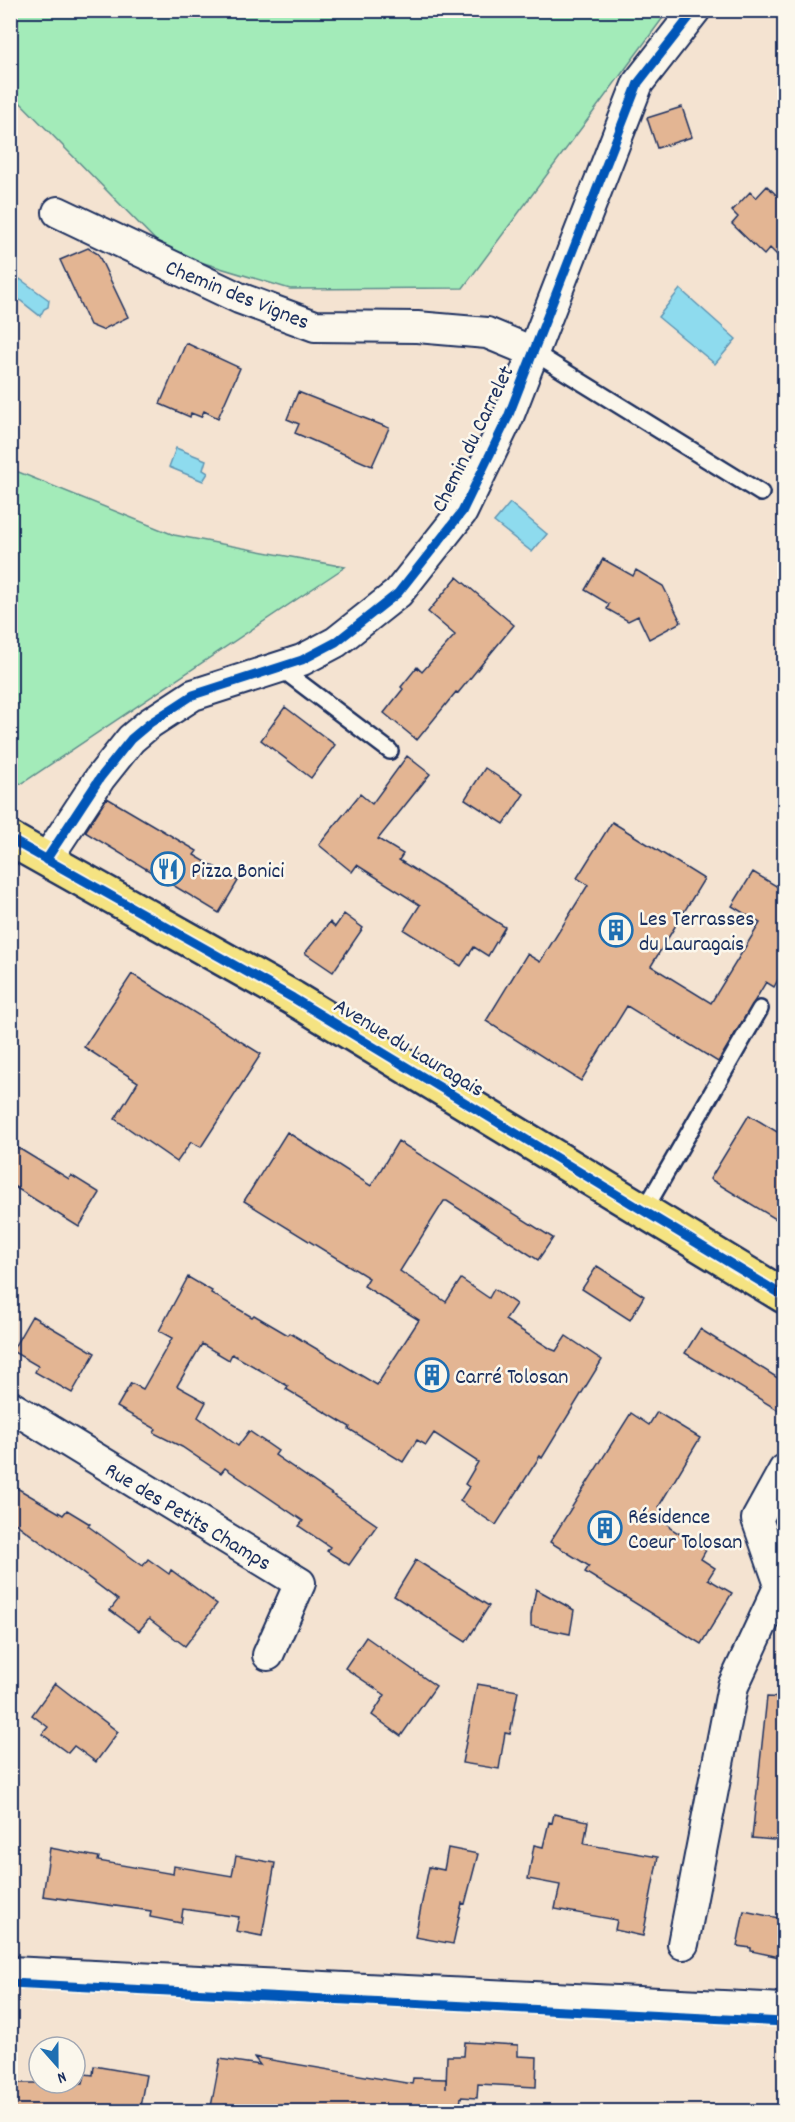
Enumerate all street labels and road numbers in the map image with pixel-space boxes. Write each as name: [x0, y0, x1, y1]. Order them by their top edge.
street label: Chemin des Vignes: [160, 253, 313, 339]
street label: Chemin du Carrelet: [425, 361, 523, 518]
street label: Avenue du Lauragais: [327, 992, 489, 1106]
street label: Rue des Petits Champs: [98, 1456, 276, 1580]

